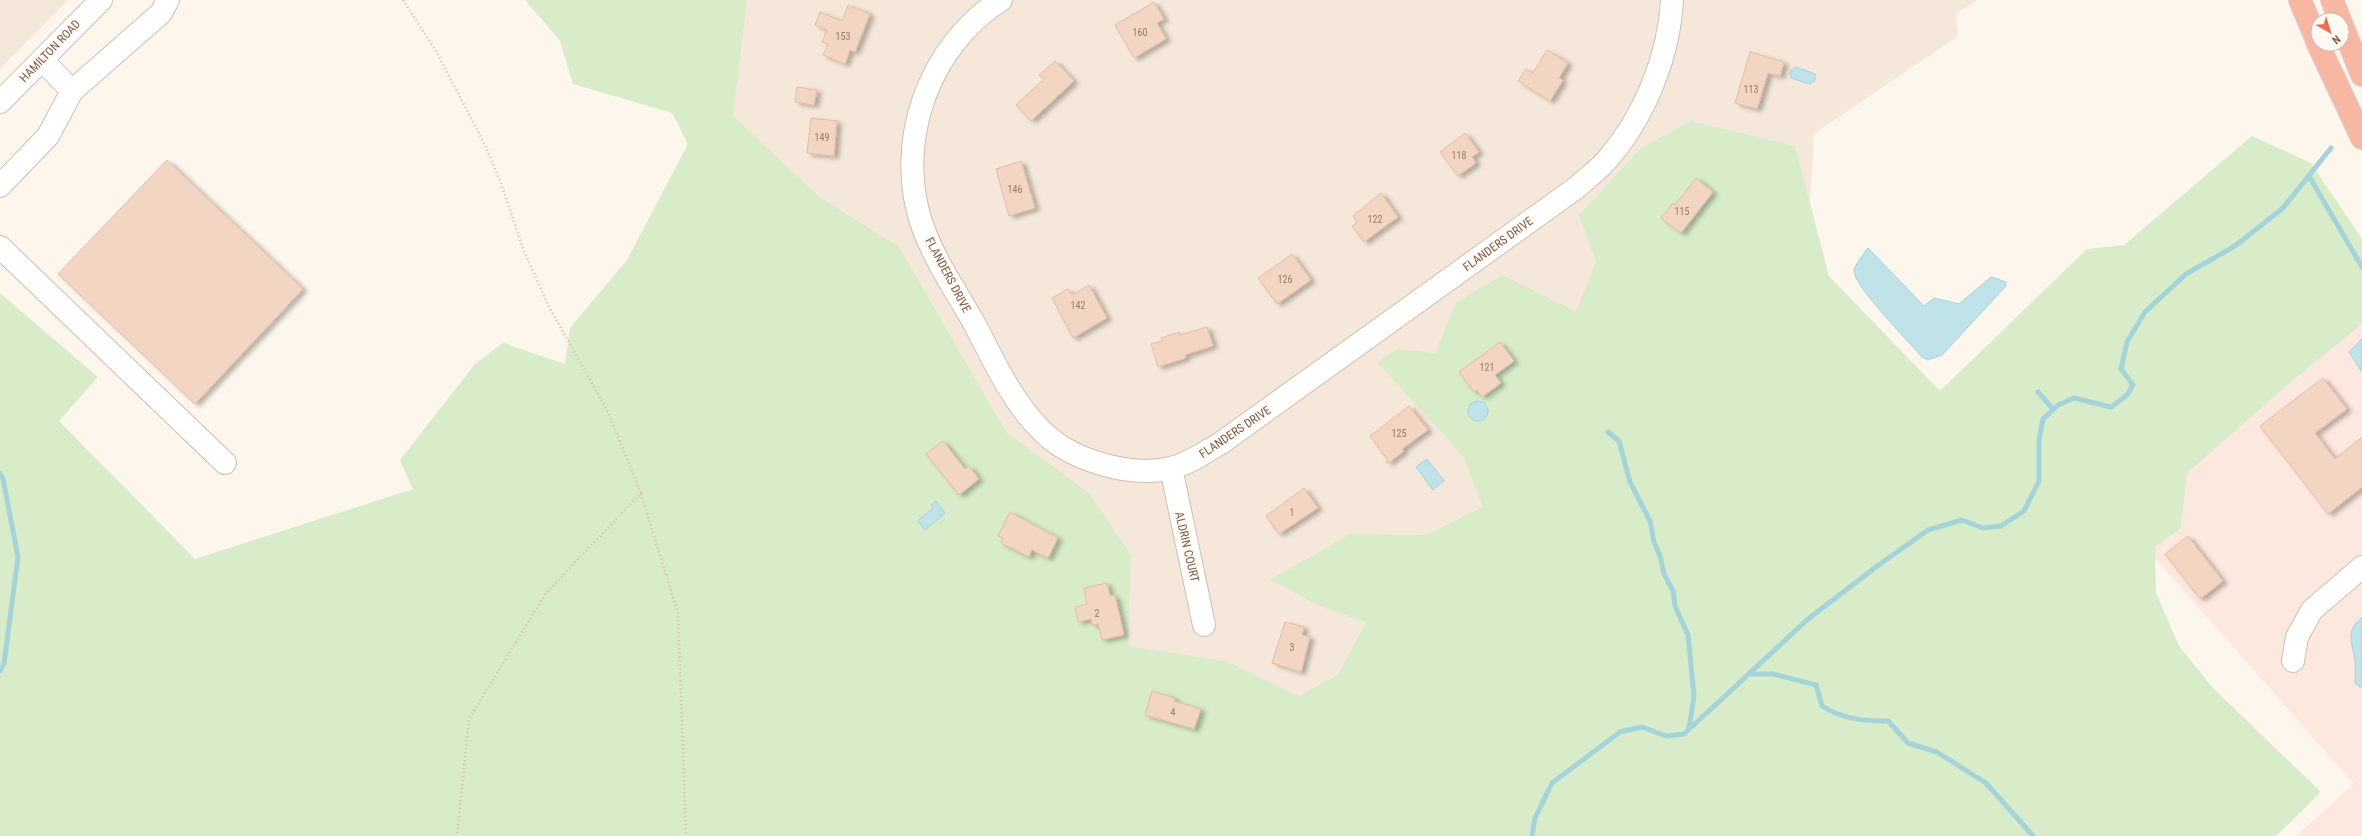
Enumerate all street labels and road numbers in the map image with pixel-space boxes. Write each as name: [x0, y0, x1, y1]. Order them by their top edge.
street label: HAMILTON ROAD: [17, 17, 83, 85]
street label: FLANDERS DRIVE: [1460, 214, 1536, 274]
street label: FLANDERS DRIVE: [922, 235, 974, 315]
street label: FLANDERS DRIVE: [1197, 403, 1273, 461]
street label: ALDRIN COURT: [1172, 510, 1202, 584]

